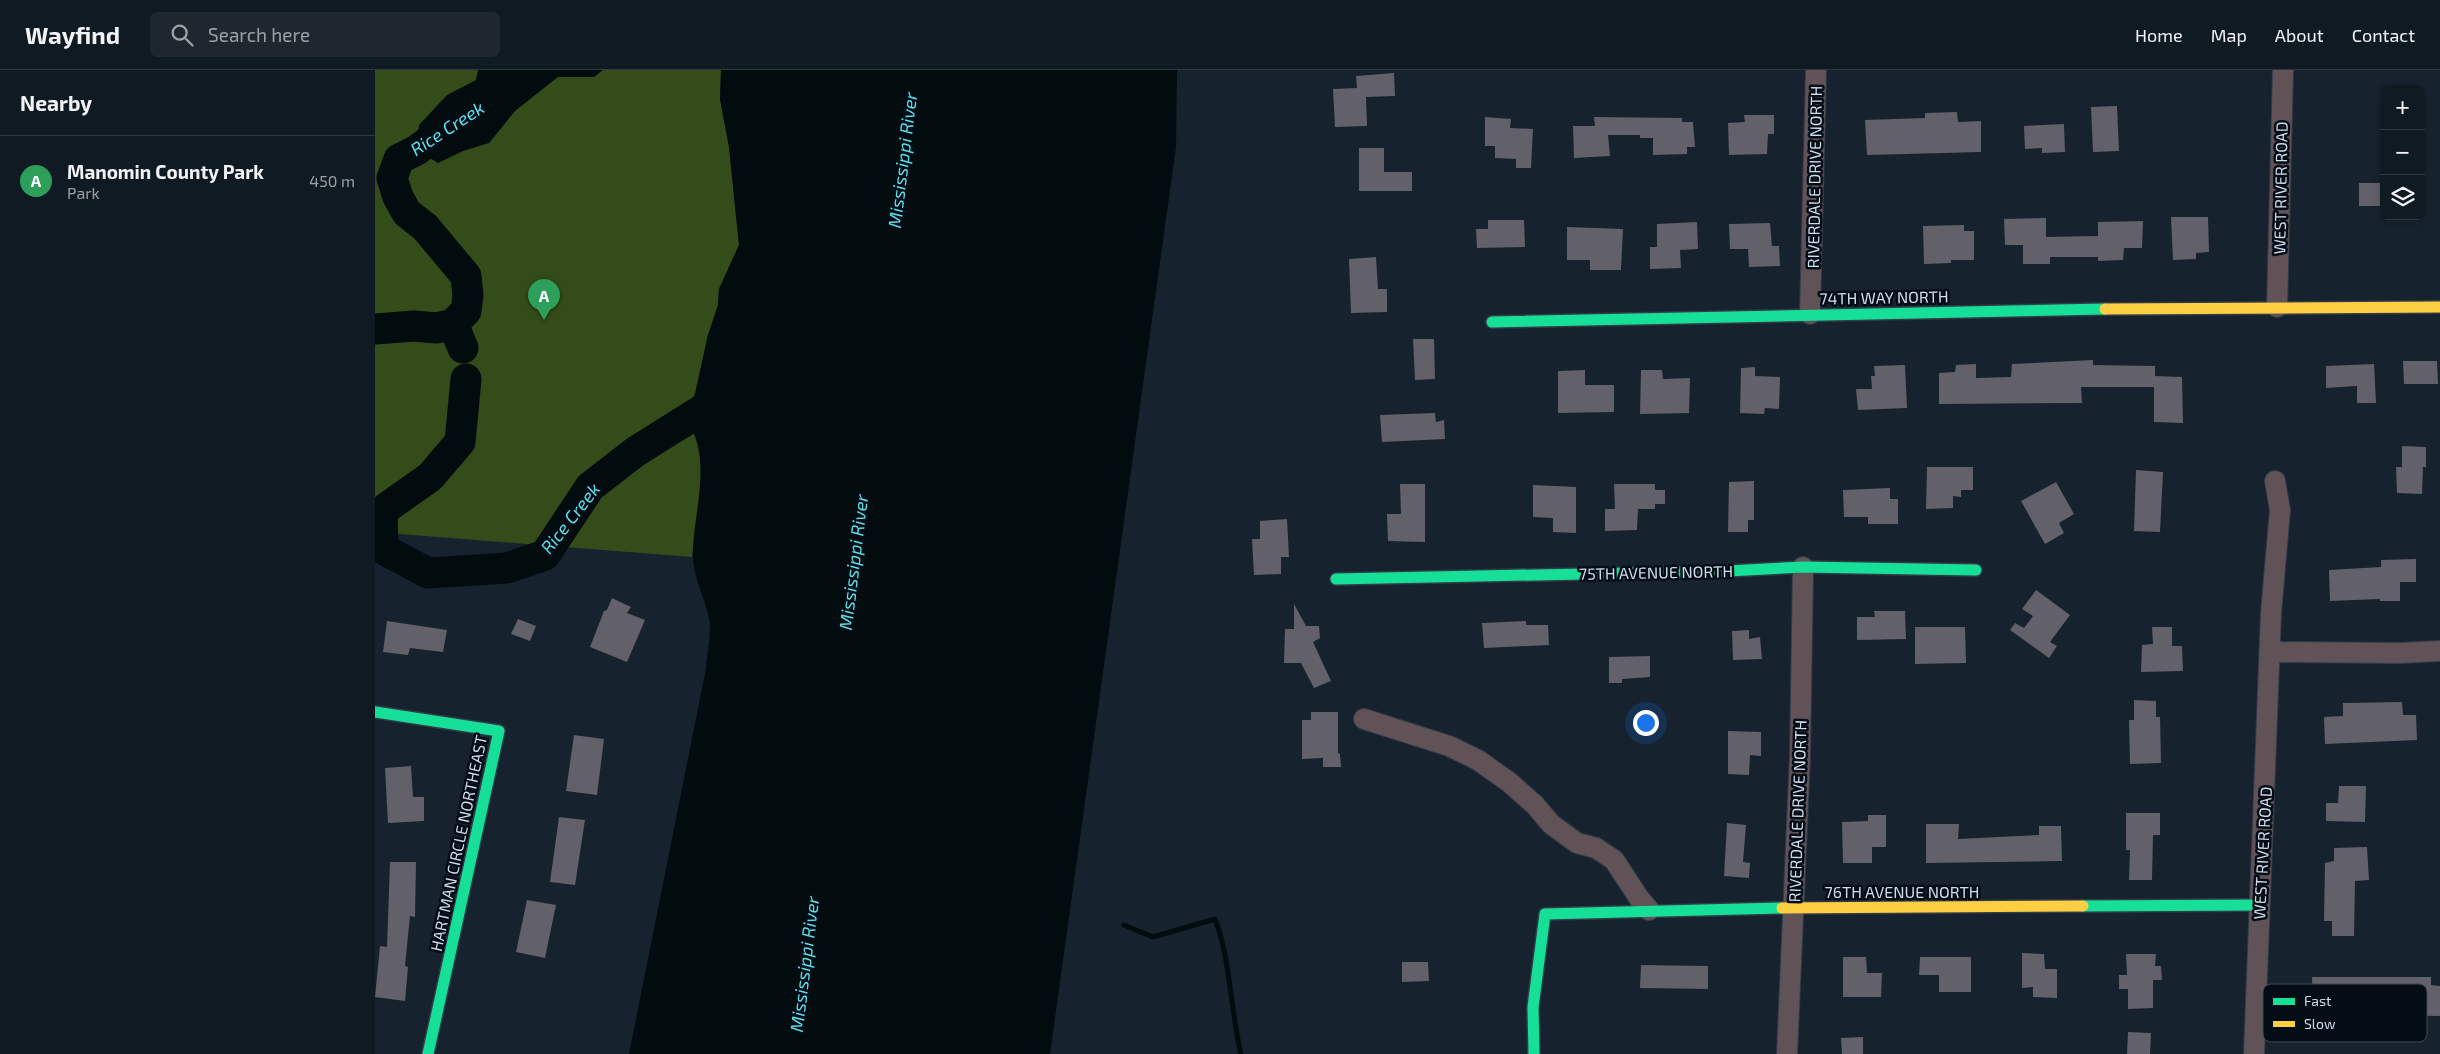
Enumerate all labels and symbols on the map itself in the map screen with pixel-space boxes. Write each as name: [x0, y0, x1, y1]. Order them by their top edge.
street label: RIVERDALE DRIVE NORTH: [1803, 86, 1825, 268]
water label: Mississippi River: [883, 90, 921, 229]
water label: Rice Creek: [406, 96, 488, 160]
street label: WEST RIVER ROAD: [2269, 121, 2291, 255]
pin: A: [528, 279, 560, 320]
street label: 74TH WAY NORTH: [1819, 286, 1949, 308]
water label: Rice Creek: [536, 478, 604, 558]
water label: Mississippi River: [834, 492, 872, 631]
street label: 75TH AVENUE NORTH: [1579, 561, 1733, 583]
your location: [1633, 710, 1659, 736]
street label: RIVERDALE DRIVE NORTH: [1784, 719, 1810, 903]
street label: HARTMAN CIRCLE NORTHEAST: [426, 733, 490, 953]
street label: WEST RIVER ROAD: [2249, 786, 2275, 920]
street label: 76TH AVENUE NORTH: [1825, 882, 1979, 901]
water label: Mississippi River: [785, 894, 823, 1033]
legend: [2263, 984, 2427, 1042]
text: Fast: [2304, 992, 2331, 1009]
text: Slow: [2304, 1015, 2336, 1032]

